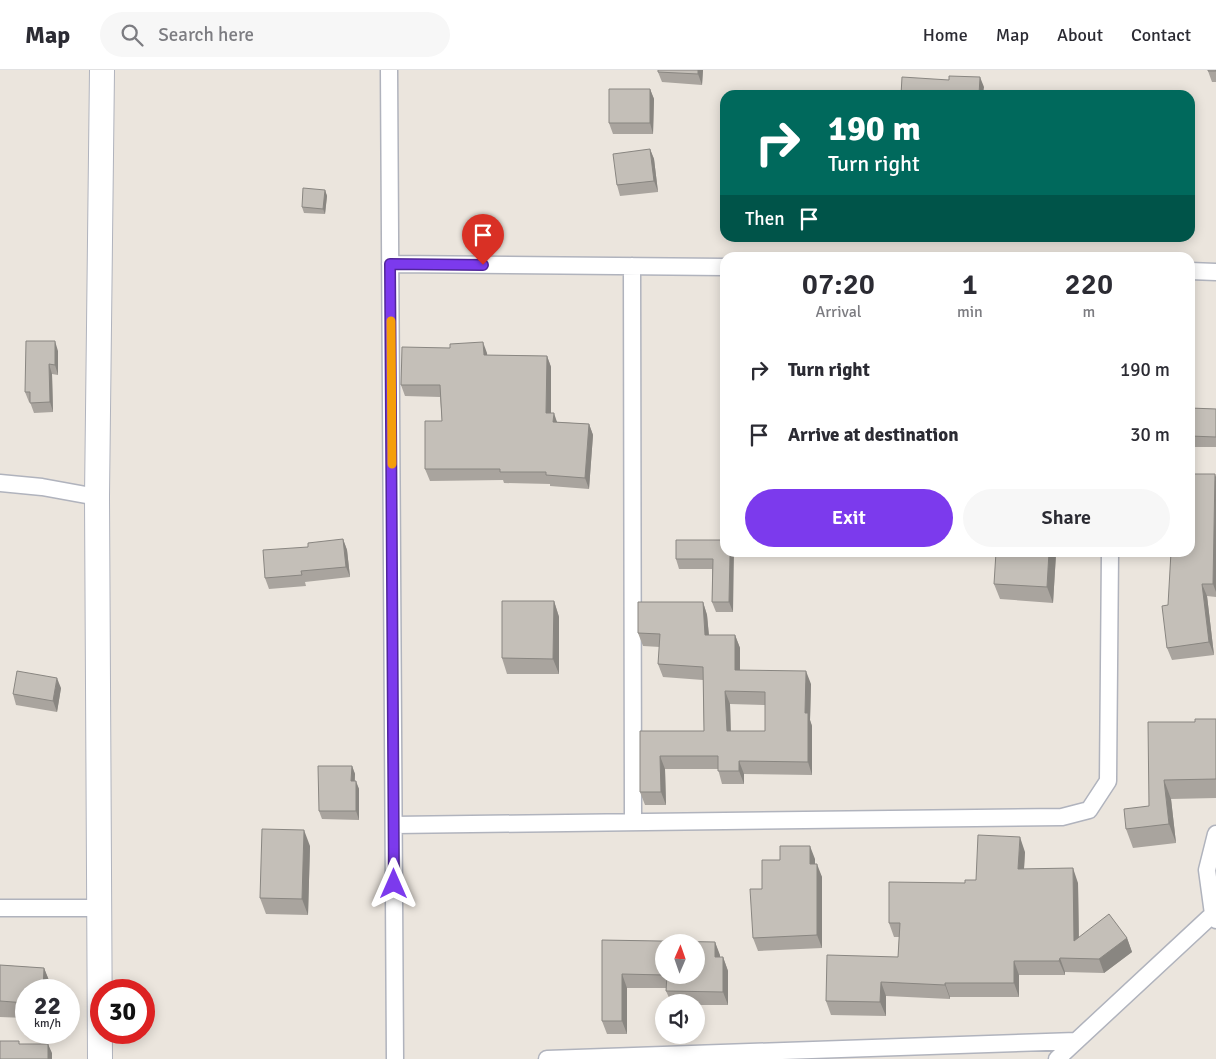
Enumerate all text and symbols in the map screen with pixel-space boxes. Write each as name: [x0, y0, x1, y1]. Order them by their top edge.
search box: [100, 12, 450, 57]
text: Map: [25, 20, 70, 50]
icon: search: [118, 21, 146, 49]
text: Search here: [158, 23, 254, 47]
text: Home: [923, 24, 968, 46]
text: Map: [996, 24, 1029, 46]
text: About: [1057, 24, 1103, 46]
text: Contact: [1131, 24, 1191, 46]
text: 190 m: [828, 107, 921, 150]
icon: right: [745, 110, 810, 175]
text: Turn right: [828, 150, 920, 177]
icon: arrive: [795, 205, 823, 233]
text: Then: [745, 207, 785, 231]
pin: [462, 214, 504, 265]
icon: arrive: [469, 221, 497, 249]
text: 07:20: [802, 266, 875, 303]
text: 1: [962, 266, 978, 303]
text: 220: [1065, 266, 1113, 303]
text: Arrival: [815, 302, 861, 322]
text: min: [957, 302, 983, 322]
text: m: [1082, 302, 1095, 322]
icon: right: [745, 356, 773, 384]
text: Turn right: [788, 358, 870, 382]
text: 190 m: [1120, 358, 1170, 382]
icon: arrive: [745, 421, 773, 449]
text: Arrive at destination: [788, 423, 959, 447]
text: 30 m: [1130, 423, 1170, 447]
button: Exit: [745, 489, 953, 547]
button: Share: [963, 489, 1170, 547]
position arrow: [367, 857, 419, 909]
north arrow: [655, 934, 705, 984]
map controls: [655, 934, 705, 1044]
speed limit sign: 30: [90, 979, 155, 1044]
text: 22: [34, 990, 61, 1021]
button: sound: [655, 994, 705, 1044]
text: km/h: [34, 1016, 61, 1031]

